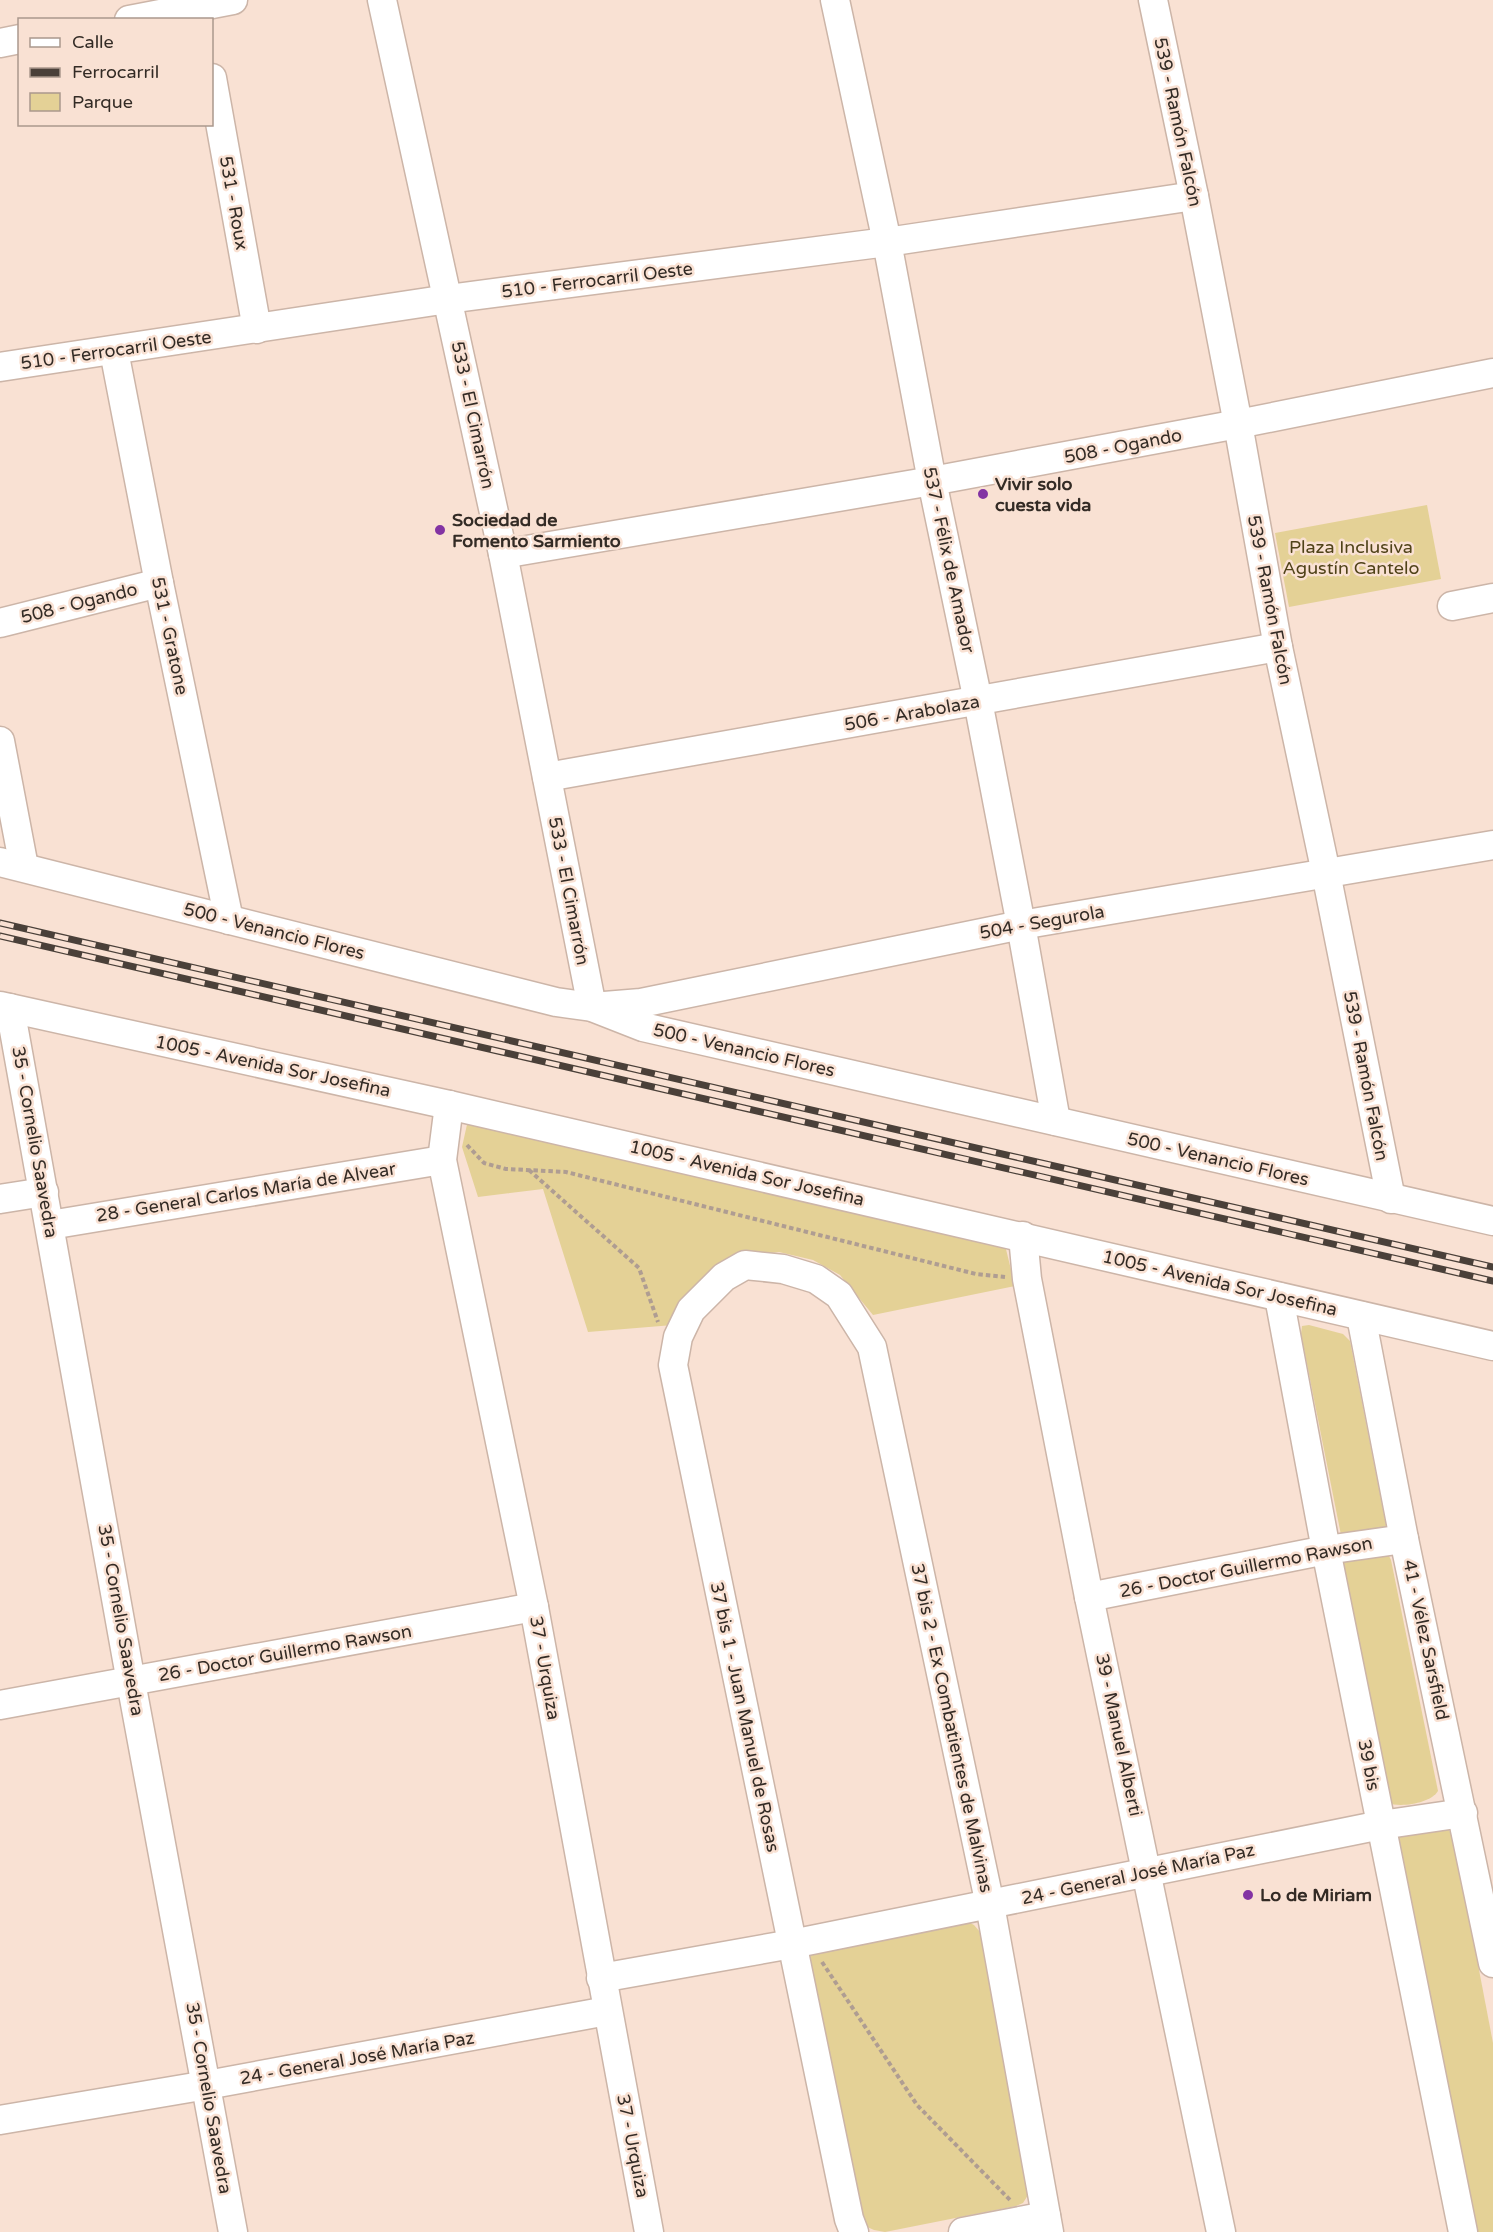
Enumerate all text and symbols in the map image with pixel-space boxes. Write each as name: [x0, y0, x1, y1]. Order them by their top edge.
legend: [18, 18, 213, 126]
text: Calle: [72, 31, 114, 53]
street label: 539 - Ramón Falcón: [1149, 35, 1207, 209]
text: Ferrocarril: [72, 61, 159, 83]
text: Parque: [72, 91, 133, 113]
street label: 531 - Roux: [215, 154, 253, 252]
street label: 510 - Ferrocarril Oeste: [500, 257, 694, 303]
street label: 510 - Ferrocarril Oeste: [19, 326, 213, 374]
street label: 533 - El Cimarrón: [447, 339, 499, 491]
street label: 508 - Ogando: [1062, 424, 1184, 468]
street label: 537 - Félix de Amador: [919, 465, 980, 655]
place label: Vivir solo cuesta vida: [995, 473, 1091, 516]
marker: Vivir solo cuesta vida: [976, 487, 990, 501]
place label: Sociedad de Fomento Sarmiento: [452, 509, 621, 552]
street label: 539 - Ramón Falcón: [1243, 513, 1297, 687]
marker: Sociedad de Fomento Sarmiento: [433, 523, 447, 537]
park label: Plaza Inclusiva Agustín Cantelo: [1283, 536, 1419, 579]
street label: 531 - Gratone: [147, 575, 193, 697]
street label: 508 - Ogando: [18, 578, 140, 628]
street label: 506 - Arabolaza: [843, 690, 981, 736]
street label: 533 - El Cimarrón: [544, 815, 594, 967]
street label: 500 - Venancio Flores: [181, 898, 367, 964]
street label: 504 - Segurola: [978, 900, 1106, 944]
street label: 539 - Ramón Falcón: [1339, 989, 1393, 1163]
street label: 500 - Venancio Flores: [651, 1018, 837, 1082]
street label: 1005 - Avenida Sor Josefina: [153, 1030, 393, 1102]
street label: 35 - Cornelio Saavedra: [7, 1044, 63, 1240]
street label: 500 - Venancio Flores: [1125, 1127, 1311, 1191]
street label: 1005 - Avenida Sor Josefina: [627, 1135, 867, 1211]
street label: 28 - General Carlos María de Alvear: [95, 1157, 397, 1227]
street label: 1005 - Avenida Sor Josefina: [1100, 1245, 1340, 1321]
street label: 35 - Cornelio Saavedra: [93, 1522, 149, 1718]
street label: 26 - Doctor Guillermo Rawson: [1118, 1532, 1374, 1602]
street label: 41 - Vélez Sarsfield: [1398, 1558, 1454, 1722]
street label: 37 bis 2 - Ex Combatientes de Malvinas: [906, 1561, 998, 1895]
street label: 37 bis 1 - Juan Manuel de Rosas: [706, 1580, 784, 1854]
street label: 37 - Urquiza: [525, 1614, 565, 1722]
street label: 26 - Doctor Guillermo Rawson: [156, 1620, 414, 1686]
street label: 39 - Manuel Alberti: [1091, 1652, 1147, 1818]
street label: 39 bis: [1353, 1737, 1385, 1793]
street label: 24 - General José María Paz: [1019, 1839, 1257, 1909]
place label: Lo de Miriam: [1260, 1884, 1372, 1906]
marker: Lo de Miriam: [1241, 1888, 1255, 1902]
street label: 35 - Cornelio Saavedra: [181, 2000, 237, 2196]
street label: 24 - General José María Paz: [238, 2027, 476, 2089]
street label: 37 - Urquiza: [612, 2092, 654, 2200]

